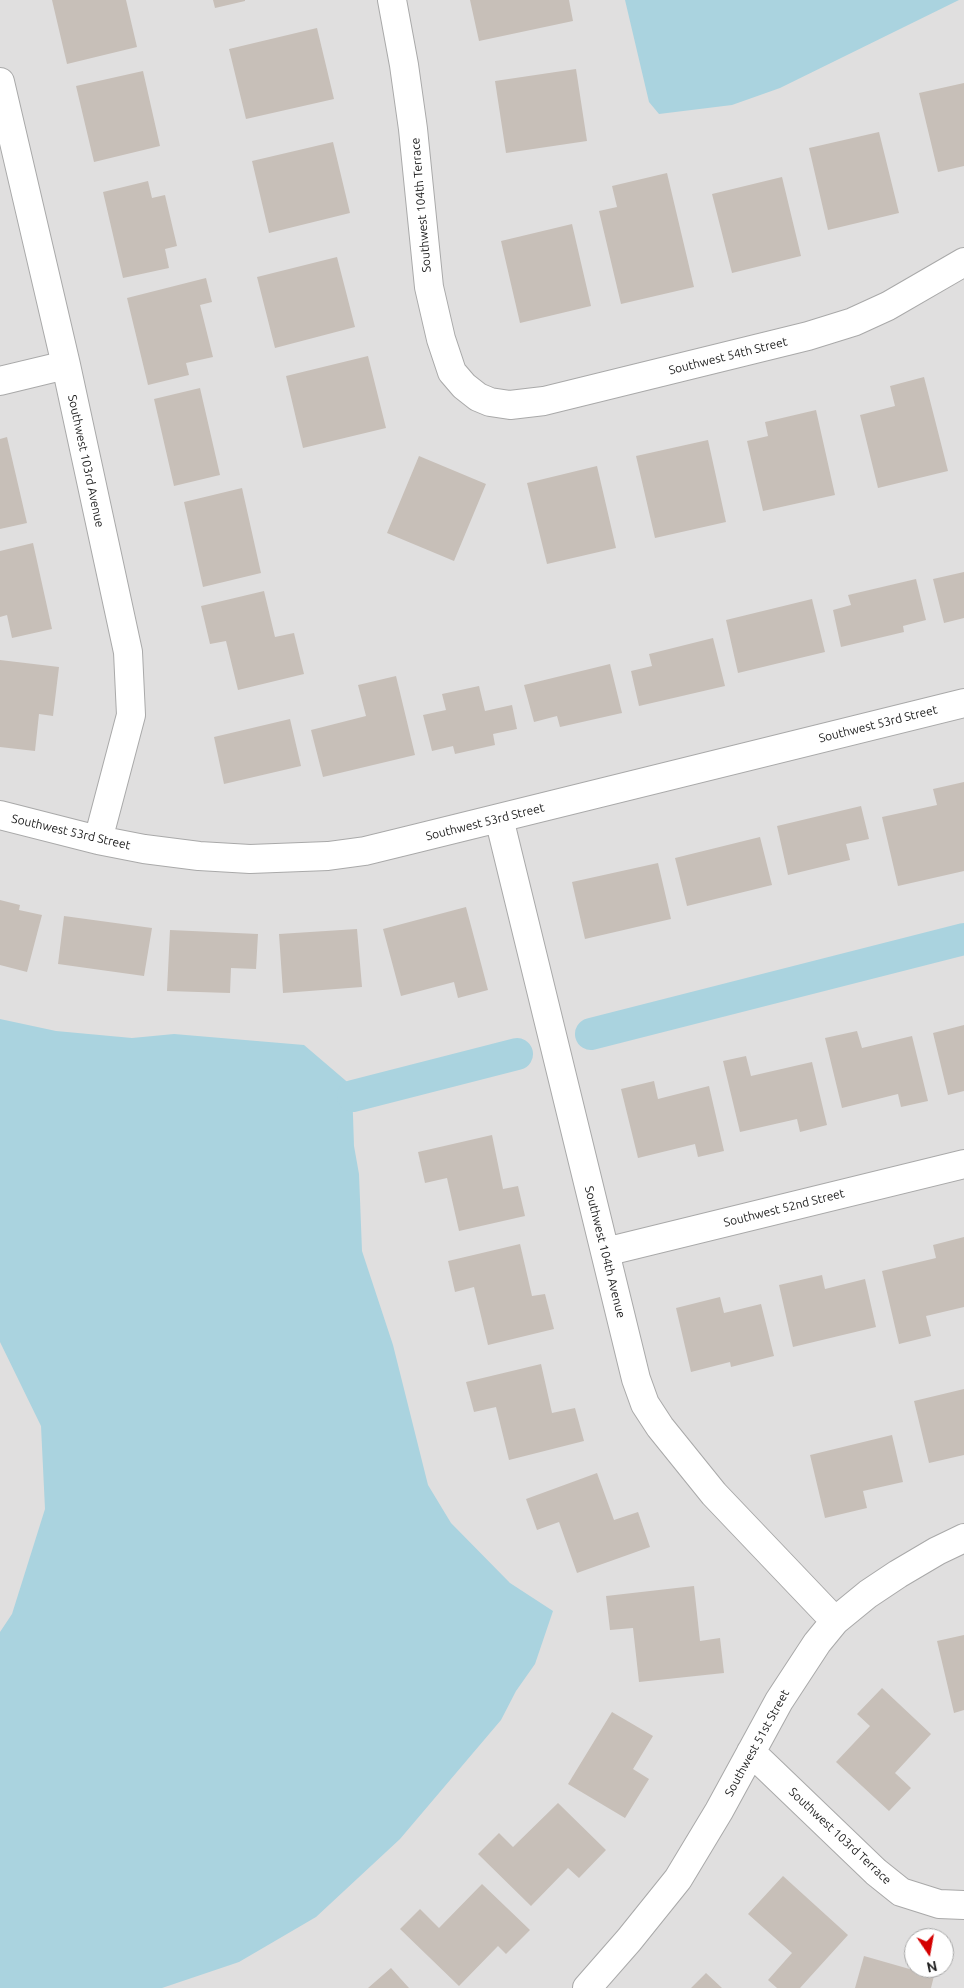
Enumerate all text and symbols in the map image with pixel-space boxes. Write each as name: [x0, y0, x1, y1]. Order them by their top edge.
street label: Southwest 104th Terrace: [408, 137, 434, 273]
street label: Southwest 54th Street: [667, 334, 789, 378]
street label: Southwest 103rd Avenue: [65, 393, 107, 529]
street label: Southwest 53rd Street: [817, 702, 939, 746]
street label: Southwest 53rd Street: [424, 800, 546, 844]
street label: Southwest 53rd Street: [10, 811, 132, 853]
street label: Southwest 104th Avenue: [582, 1185, 628, 1319]
street label: Southwest 52nd Street: [722, 1186, 846, 1230]
street label: Southwest 51st Street: [722, 1687, 792, 1799]
street label: Southwest 103rd Terrace: [786, 1785, 894, 1887]
north arrow: [904, 1928, 954, 1978]
text: N: [925, 1958, 939, 1976]

